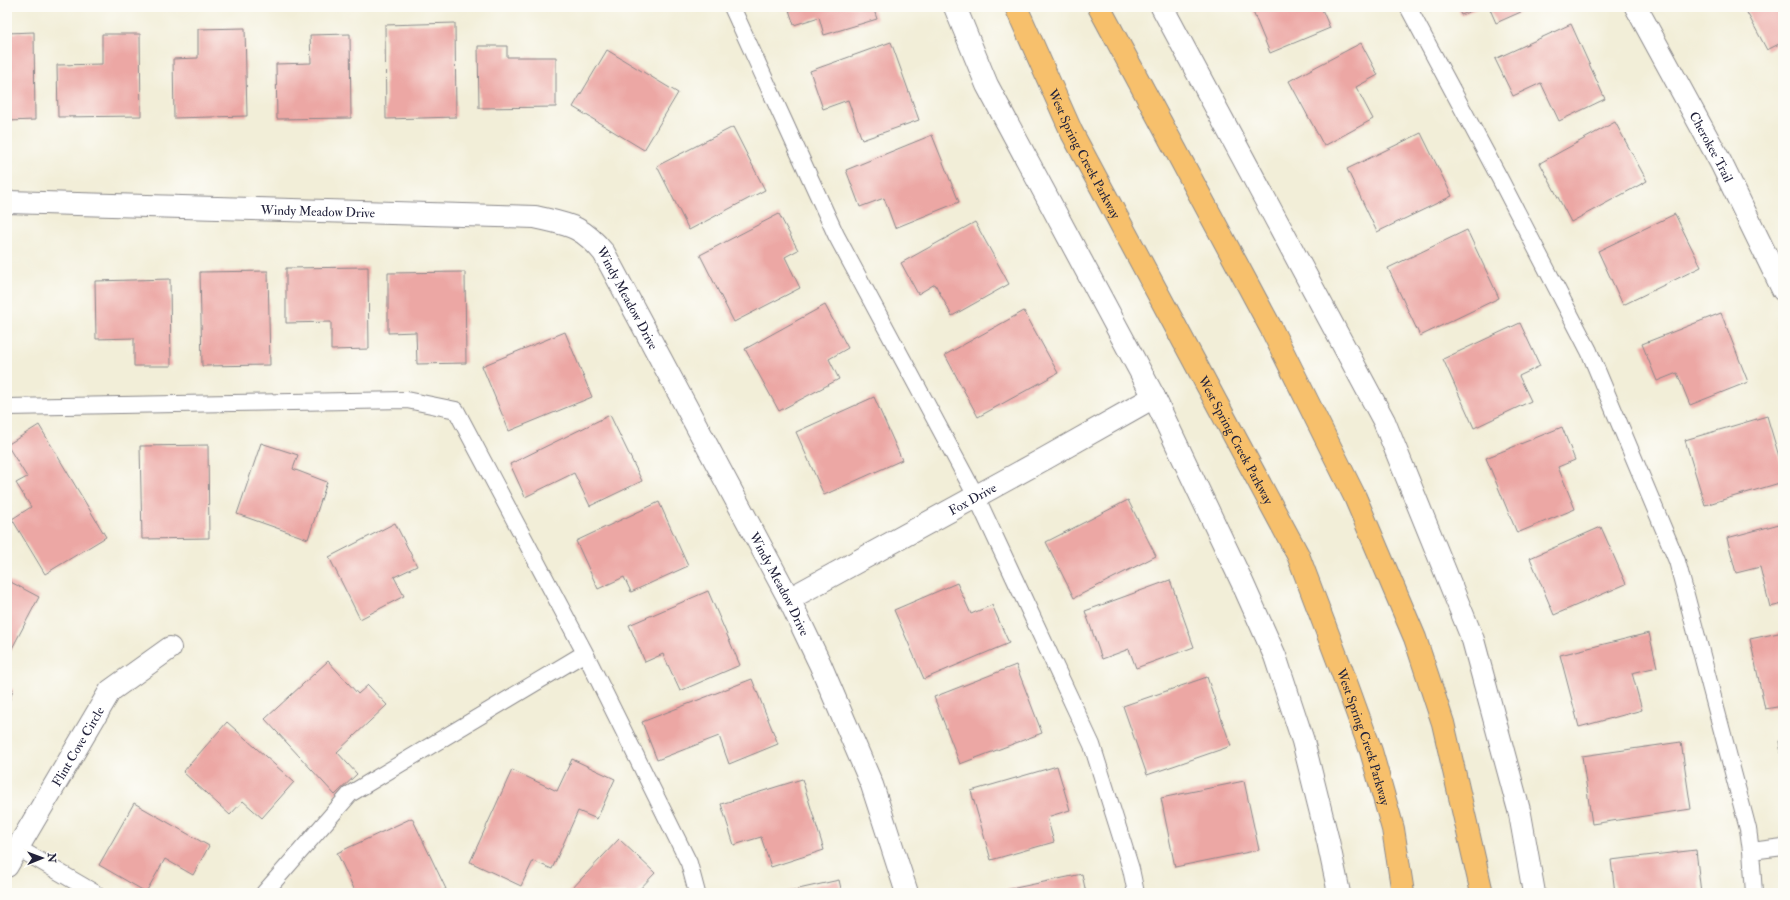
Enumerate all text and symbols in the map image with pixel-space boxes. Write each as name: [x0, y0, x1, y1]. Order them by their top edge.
street label: West Spring Creek Parkway: [1044, 86, 1124, 222]
street label: Cherokee Trail: [1686, 109, 1736, 186]
street label: Windy Meadow Drive: [259, 202, 376, 221]
street label: Windy Meadow Drive: [592, 243, 661, 353]
street label: West Spring Creek Parkway: [1194, 372, 1277, 508]
street label: Fox Drive: [946, 479, 1000, 519]
street label: Windy Meadow Drive: [745, 529, 813, 639]
street label: West Spring Creek Parkway: [1332, 665, 1393, 808]
street label: Flint Cove Circle: [49, 704, 108, 789]
north arrow: [22, 838, 62, 878]
text: N: [45, 852, 58, 864]

